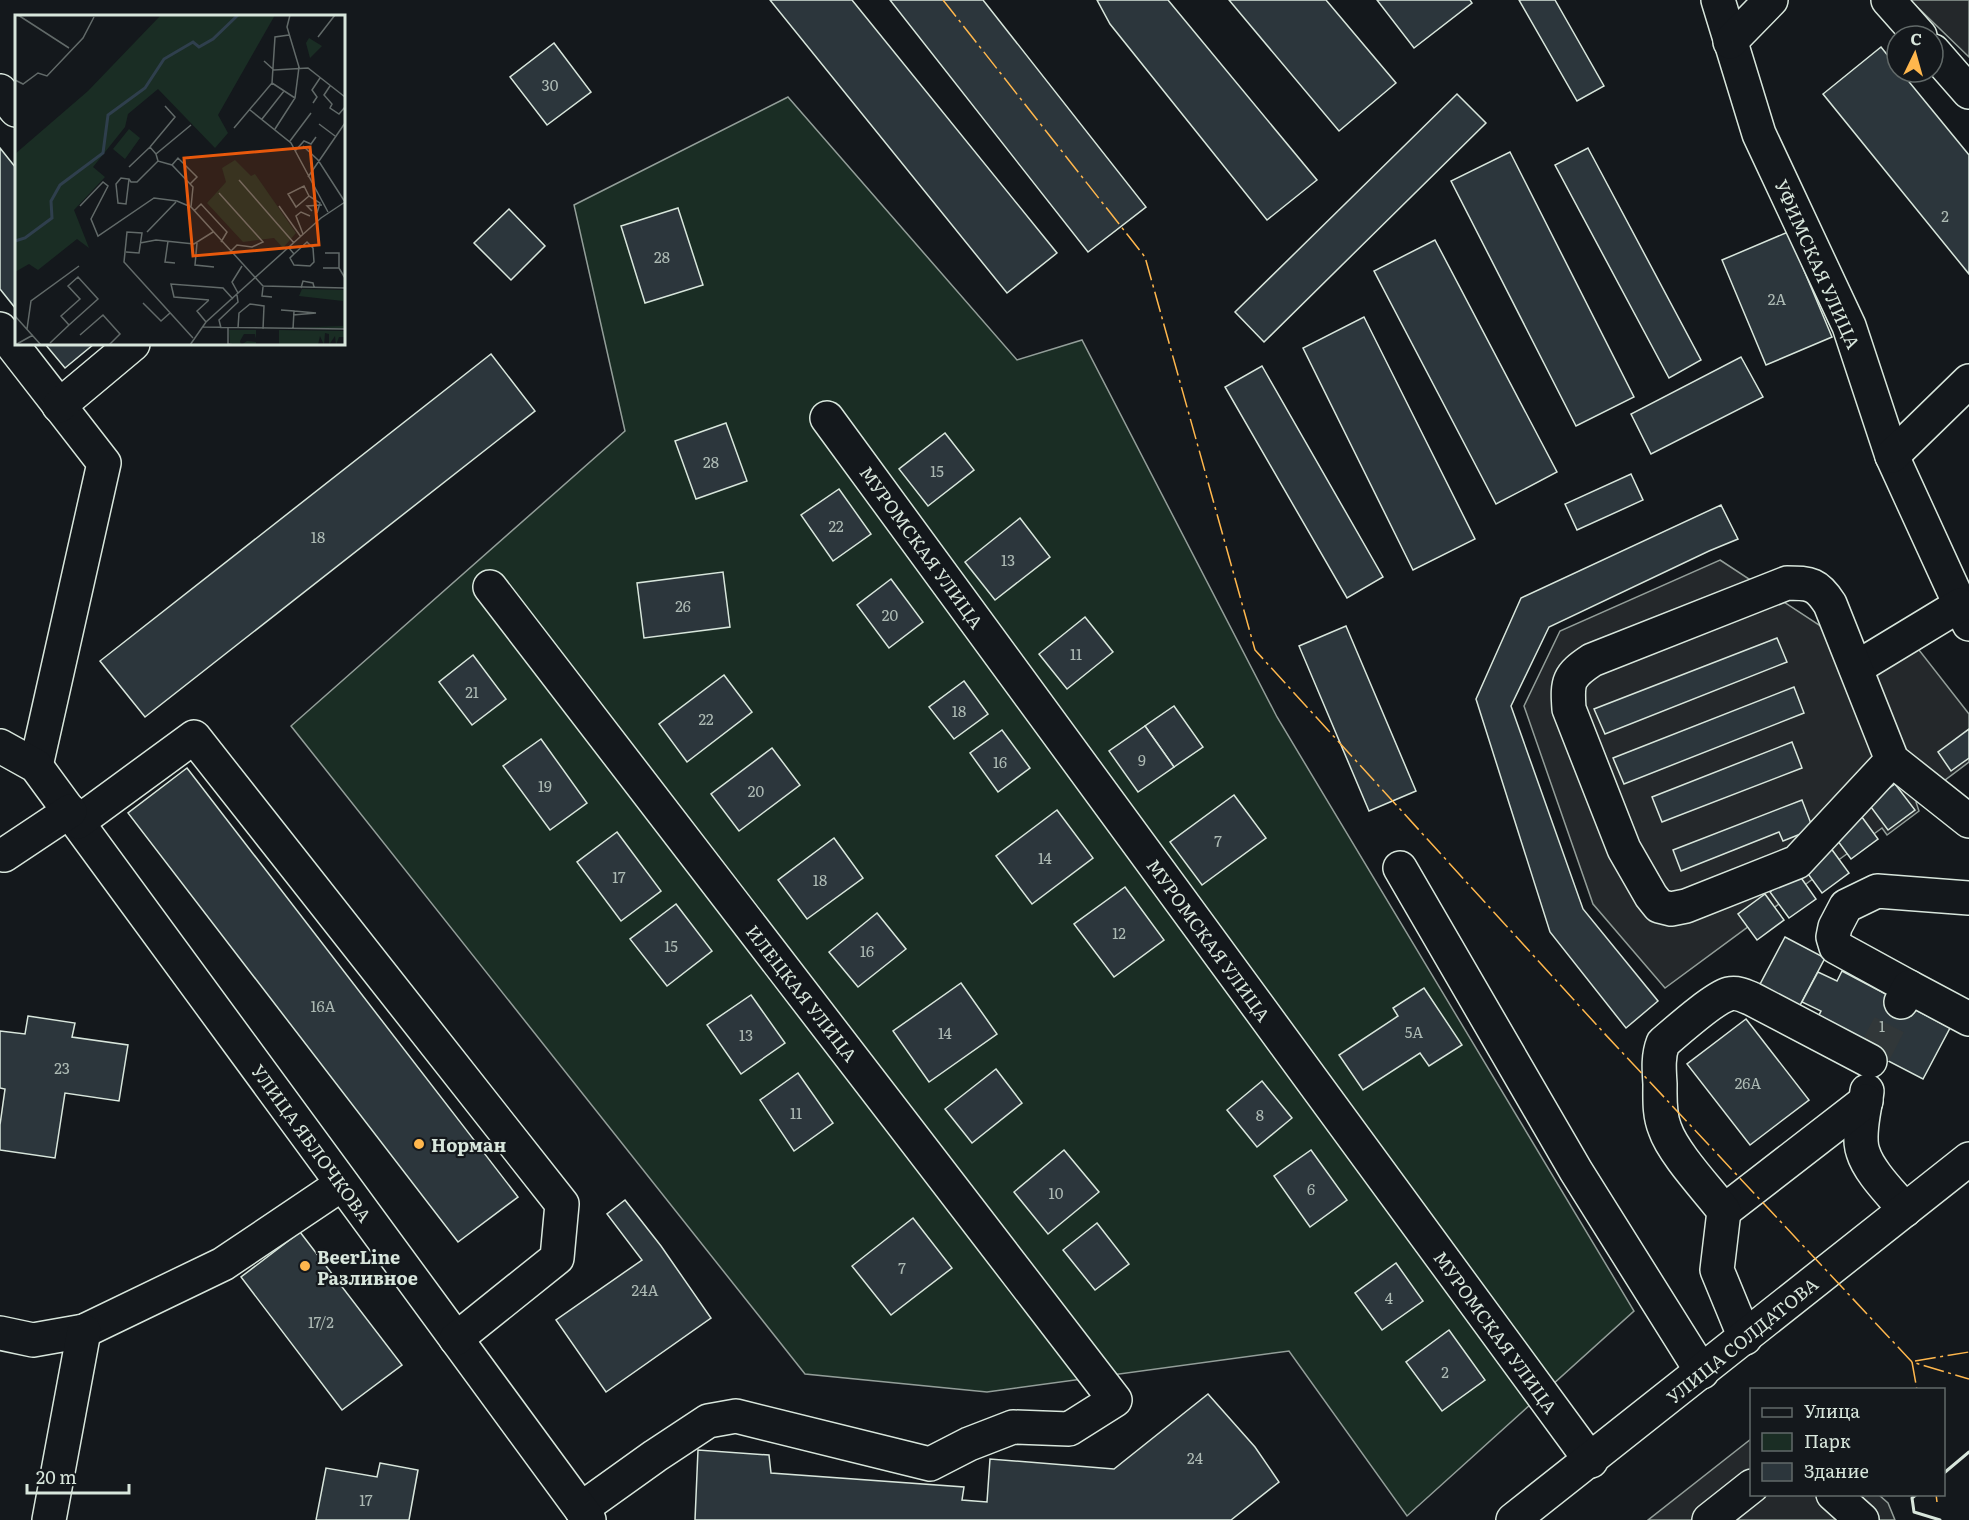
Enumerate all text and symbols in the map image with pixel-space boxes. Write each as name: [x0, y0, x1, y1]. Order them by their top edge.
inset map: [15, 15, 345, 345]
north arrow: [1885, 24, 1945, 84]
text: С: [1910, 26, 1923, 51]
house number: 30: [542, 73, 559, 96]
street label: УФИМСКАЯ УЛИЦА: [1768, 175, 1868, 353]
house number: 2: [1941, 204, 1949, 227]
house number: 28: [654, 245, 670, 268]
house number: 2А: [1768, 287, 1786, 310]
house number: 28: [703, 450, 719, 473]
house number: 15: [930, 459, 944, 482]
street label: МУРОМСКАЯ УЛИЦА: [854, 460, 990, 634]
house number: 22: [828, 514, 844, 537]
house number: 18: [311, 525, 325, 548]
house number: 13: [1001, 548, 1015, 571]
house number: 26: [675, 594, 691, 617]
house number: 20: [882, 603, 898, 626]
house number: 11: [1070, 642, 1082, 665]
house number: 21: [465, 680, 479, 703]
house number: 18: [952, 699, 966, 722]
house number: 22: [698, 707, 714, 730]
house number: 9: [1138, 748, 1146, 771]
house number: 16: [993, 750, 1007, 773]
house number: 19: [538, 774, 552, 797]
house number: 20: [748, 779, 764, 802]
house number: 7: [1214, 829, 1222, 852]
house number: 14: [1038, 846, 1052, 869]
street label: МУРОМСКАЯ УЛИЦА: [1141, 853, 1277, 1027]
house number: 17: [612, 865, 626, 888]
house number: 18: [813, 868, 827, 891]
street label: ИЛЕЦКАЯ УЛИЦА: [740, 919, 864, 1067]
house number: 12: [1112, 921, 1126, 944]
house number: 15: [664, 934, 678, 957]
house number: 16: [860, 939, 874, 962]
house number: 16А: [310, 994, 336, 1017]
house number: 1: [1879, 1014, 1885, 1037]
house number: 5А: [1405, 1020, 1423, 1043]
house number: 14: [938, 1021, 952, 1044]
house number: 13: [739, 1023, 753, 1046]
house number: 23: [54, 1056, 70, 1079]
street label: УЛИЦА ЯБЛОЧКОВА: [245, 1059, 379, 1227]
house number: 26А: [1735, 1071, 1761, 1094]
house number: 11: [790, 1101, 802, 1124]
house number: 8: [1256, 1103, 1264, 1126]
place label: Норман: [431, 1131, 506, 1158]
marker: Норман: [412, 1137, 426, 1151]
house number: 6: [1307, 1177, 1315, 1200]
house number: 10: [1049, 1181, 1064, 1204]
place label: BeerLine Разливное: [317, 1243, 418, 1291]
street label: МУРОМСКАЯ УЛИЦА: [1428, 1245, 1564, 1419]
house number: 7: [898, 1256, 906, 1279]
marker: BeerLine Разливное: [298, 1259, 312, 1273]
street label: УЛИЦА СОЛДАТОВА: [1660, 1270, 1824, 1410]
house number: 24А: [632, 1278, 658, 1301]
house number: 4: [1385, 1286, 1393, 1309]
house number: 17/2: [308, 1310, 334, 1333]
house number: 2: [1441, 1360, 1449, 1383]
legend: [1750, 1388, 1945, 1496]
text: Улица: [1804, 1397, 1860, 1424]
text: Парк: [1804, 1427, 1851, 1454]
house number: 24: [1187, 1446, 1203, 1469]
scale bar: [27, 1457, 129, 1495]
text: Здание: [1804, 1457, 1869, 1484]
text: 20 m: [36, 1463, 77, 1490]
house number: 17: [359, 1488, 373, 1511]

